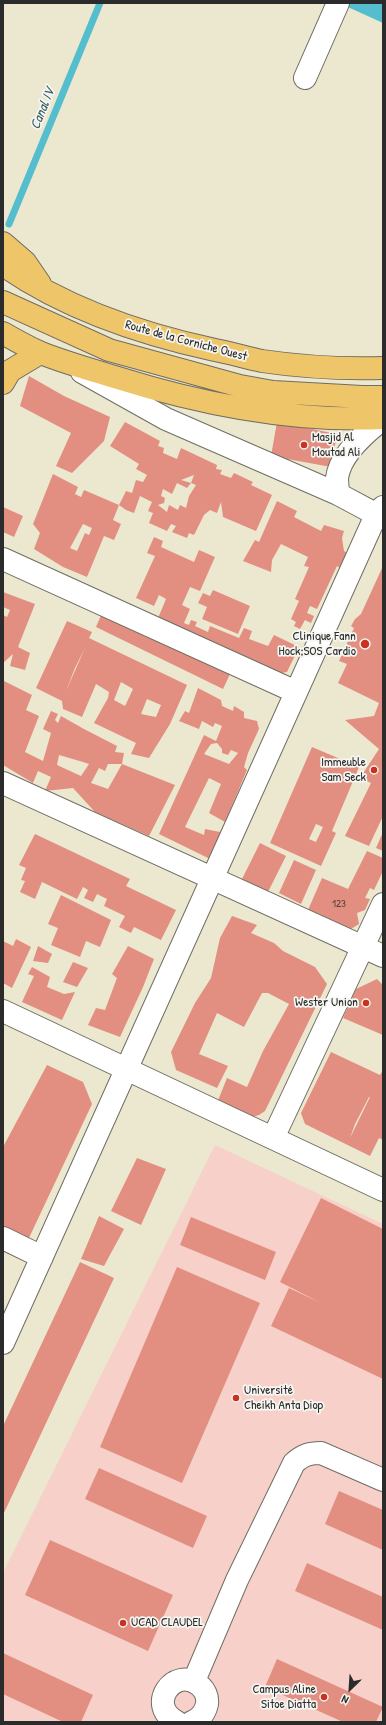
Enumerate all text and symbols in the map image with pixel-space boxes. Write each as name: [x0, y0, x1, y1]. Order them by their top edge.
water label: Canal IV: [27, 86, 59, 132]
street label: Route de la Corniche Ouest: [123, 317, 249, 365]
place label: Masjid Al Moutad Ali: [312, 430, 361, 461]
marker: Masjid Al Moutad Ali: [299, 440, 309, 450]
place label: Clinique Fann Hock;SOS Cardio: [279, 629, 356, 660]
marker: Clinique Fann Hock;SOS Cardio: [359, 638, 371, 650]
place label: Immeuble Sam Seck: [321, 755, 366, 786]
marker: Immeuble Sam Seck: [369, 765, 379, 775]
house number: 123: [332, 897, 346, 911]
place label: Wester Union: [295, 995, 358, 1011]
marker: Wester Union: [361, 998, 371, 1008]
place label: Université Cheikh Anta Diop: [244, 1383, 323, 1414]
marker: Université Cheikh Anta Diop: [231, 1393, 241, 1403]
place label: UCAD CLAUDEL: [131, 1615, 203, 1631]
marker: UCAD CLAUDEL: [118, 1618, 128, 1628]
north arrow: [330, 1669, 370, 1709]
place label: Campus Aline Sitoe Diatta: [252, 1682, 316, 1713]
marker: Campus Aline Sitoe Diatta: [319, 1692, 329, 1702]
text: N: [339, 1692, 351, 1707]

